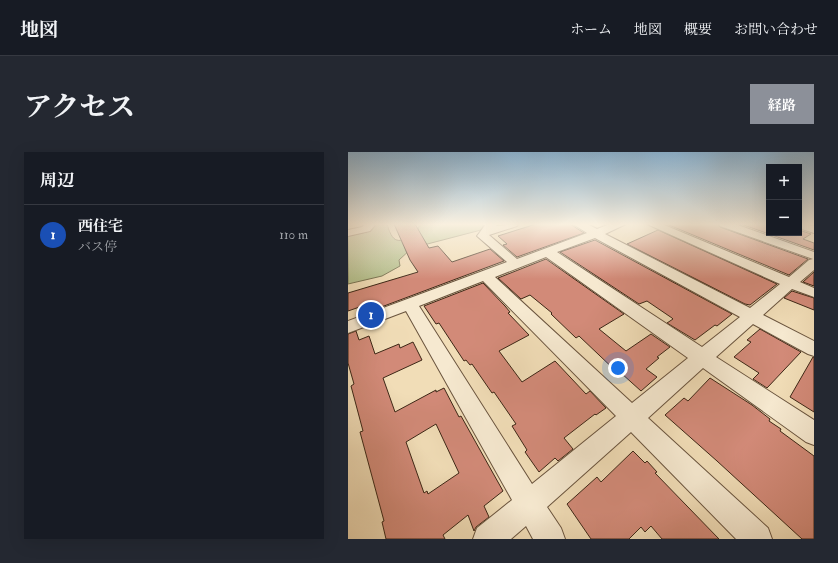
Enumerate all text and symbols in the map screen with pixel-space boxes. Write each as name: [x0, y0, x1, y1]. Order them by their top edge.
text: 地図: [20, 18, 58, 42]
text: ホーム: [570, 21, 612, 38]
text: 地図: [634, 21, 662, 38]
text: 概要: [684, 21, 712, 38]
text: お問い合わせ: [734, 21, 818, 38]
button: 経路: [750, 84, 814, 124]
text: アクセス: [24, 90, 135, 125]
map controls: [766, 164, 802, 236]
button: +: [766, 164, 802, 200]
text: 周辺: [40, 170, 74, 191]
button: −: [766, 200, 802, 236]
text: 西住宅: [78, 217, 123, 236]
text: 1: [51, 227, 55, 243]
text: 110 m: [279, 227, 308, 243]
text: バス停: [78, 239, 117, 255]
pin: 1: [358, 300, 384, 330]
your location: [608, 358, 628, 378]

